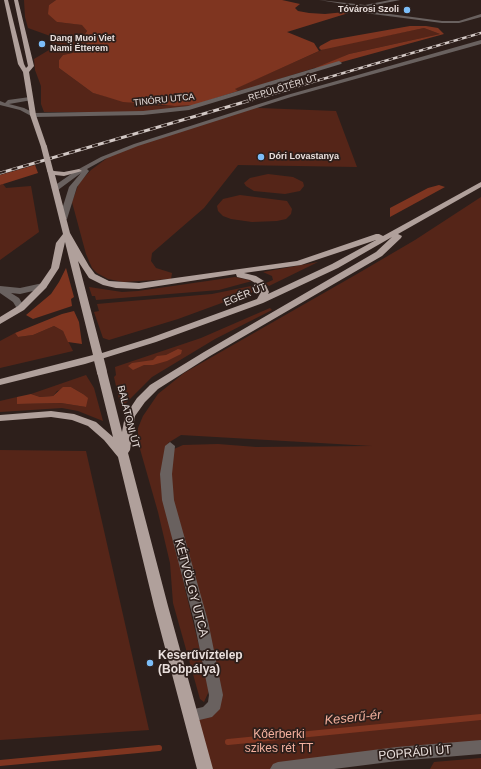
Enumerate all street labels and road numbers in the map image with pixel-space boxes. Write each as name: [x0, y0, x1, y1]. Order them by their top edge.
street label: REPÜLŐTÉRI ÚT: [247, 72, 319, 104]
street label: TINÓRU UTCA: [133, 91, 195, 109]
street label: EGÉR ÚT: [222, 281, 268, 309]
street label: BALATONI ÚT: [114, 384, 142, 450]
street label: KÉTVÖLGY UTCA: [171, 538, 211, 638]
street label: POPRÁDI ÚT: [378, 743, 452, 763]

